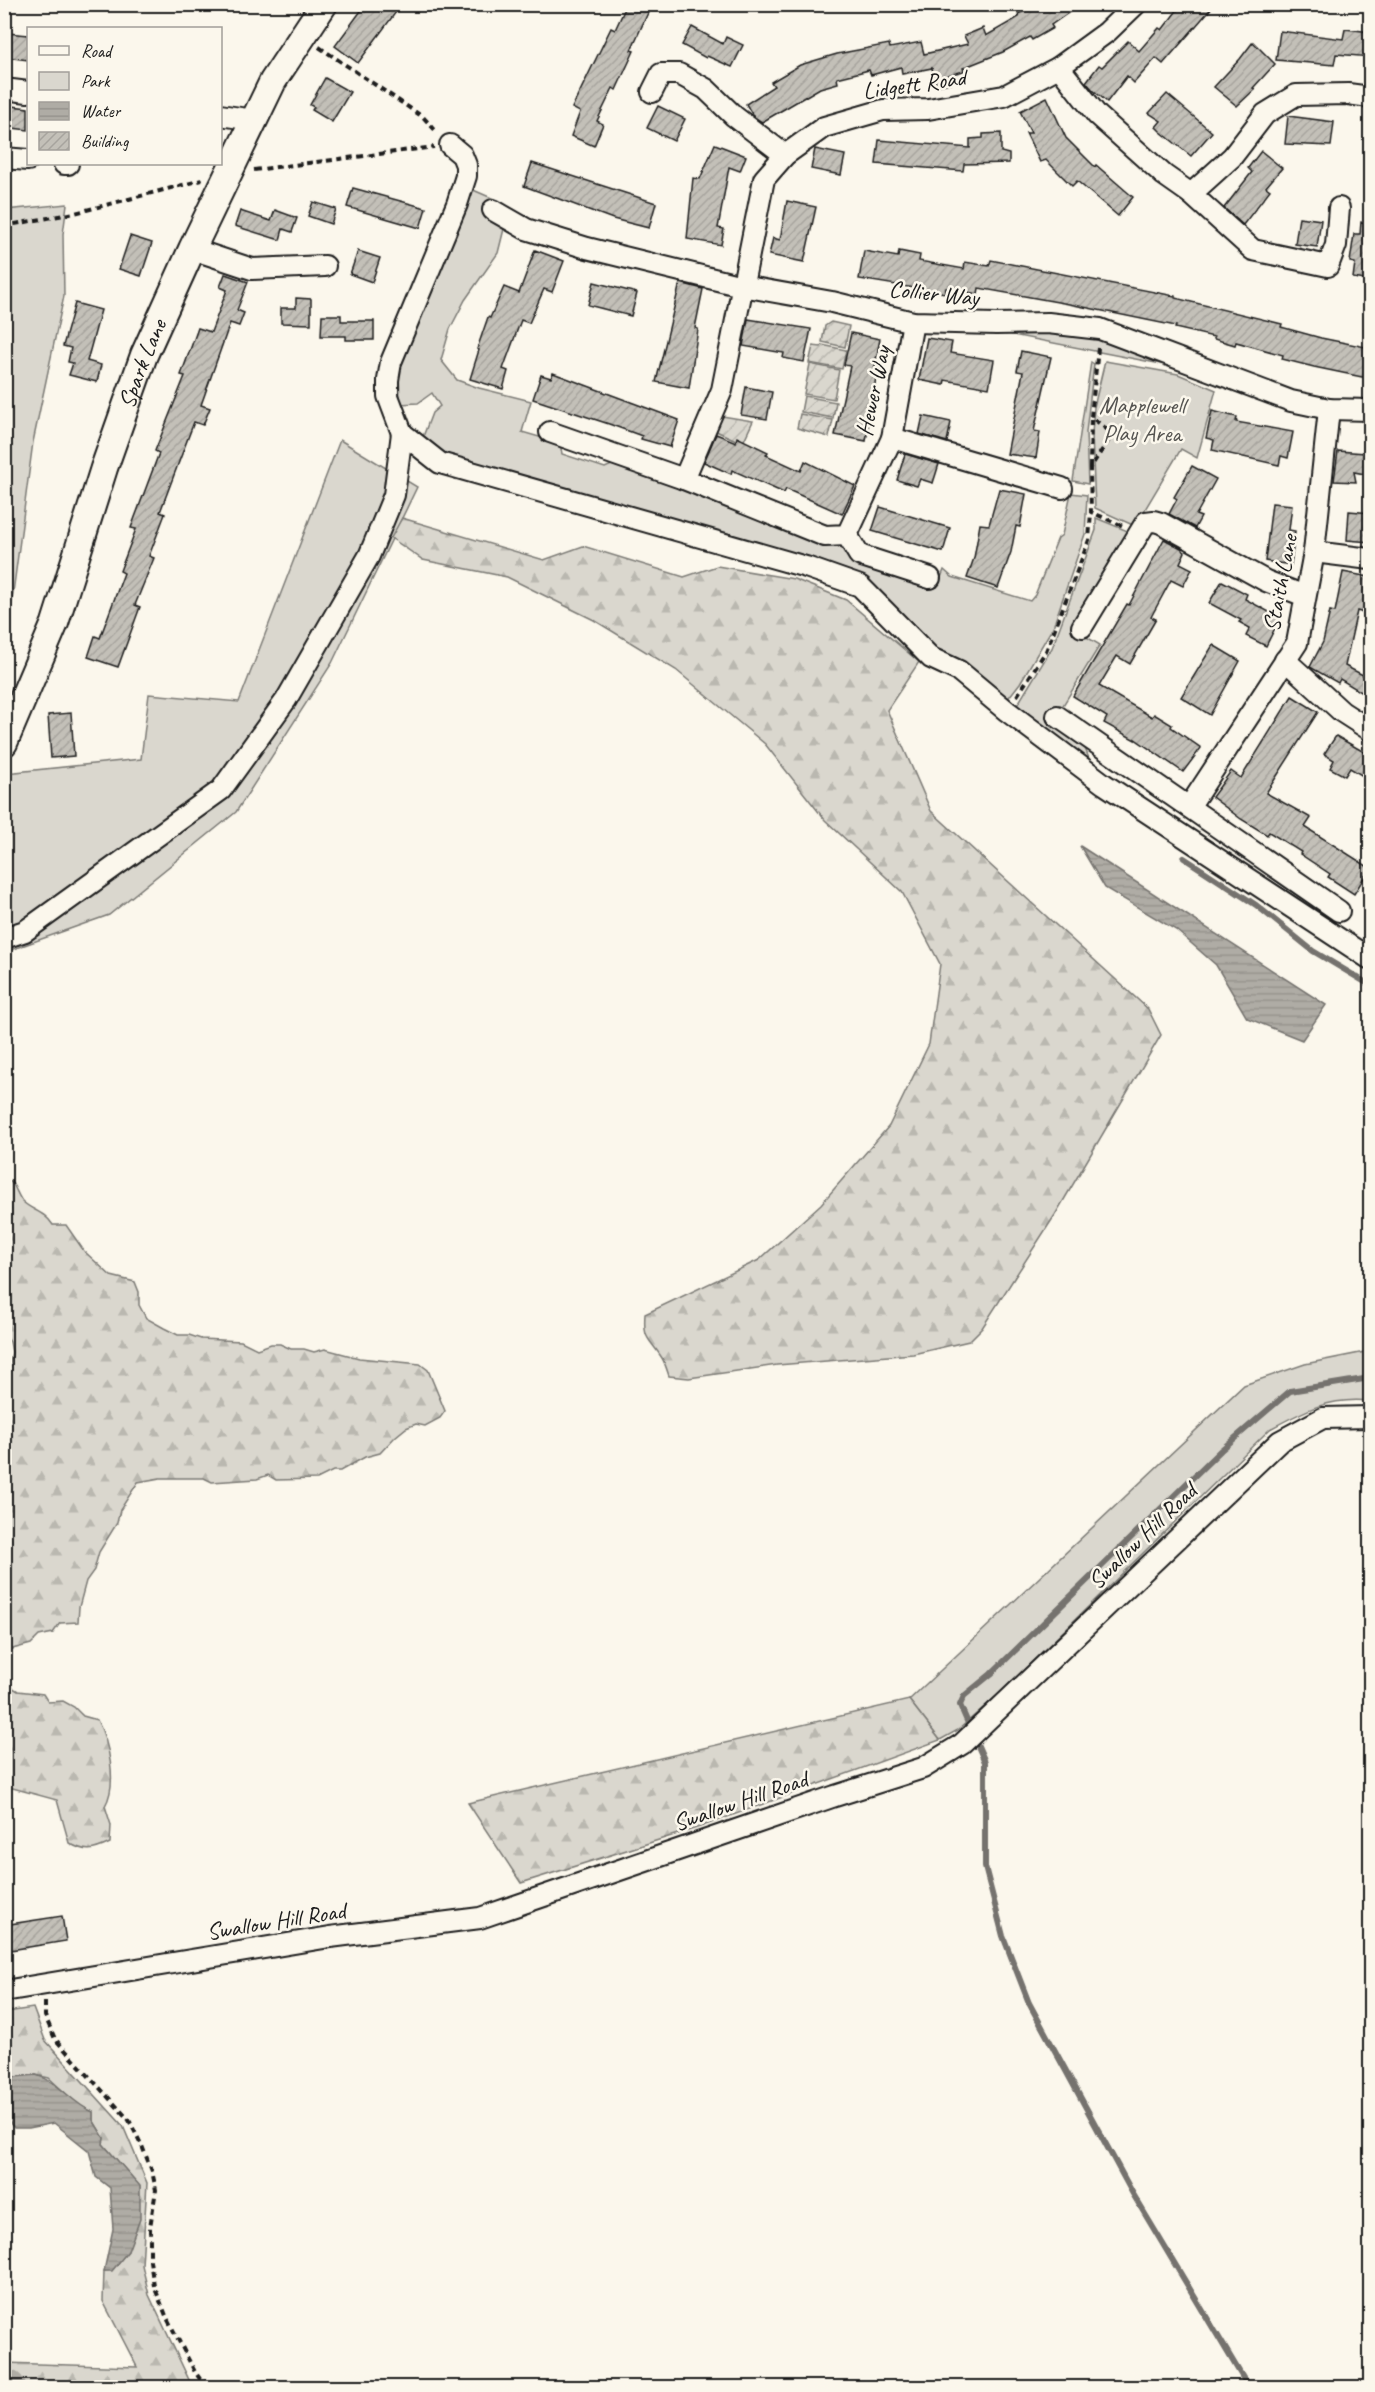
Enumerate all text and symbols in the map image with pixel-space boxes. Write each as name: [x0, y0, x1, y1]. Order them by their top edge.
legend: [27, 27, 222, 165]
text: Road: [81, 40, 114, 62]
street label: Lidgett Road: [861, 61, 971, 106]
text: Park: [81, 70, 111, 92]
text: Water: [81, 100, 122, 122]
text: Building: [81, 130, 130, 152]
street label: Collier Way: [888, 273, 982, 313]
street label: Spark Lane: [111, 313, 174, 412]
street label: Hewer Way: [849, 341, 898, 439]
park label: Mapplewell Play Area: [1099, 390, 1189, 448]
street label: Staith Lane: [1256, 530, 1305, 634]
street label: Swallow Hill Road: [1081, 1474, 1205, 1595]
street label: Swallow Hill Road: [669, 1763, 814, 1838]
street label: Swallow Hill Road: [204, 1895, 351, 1947]

